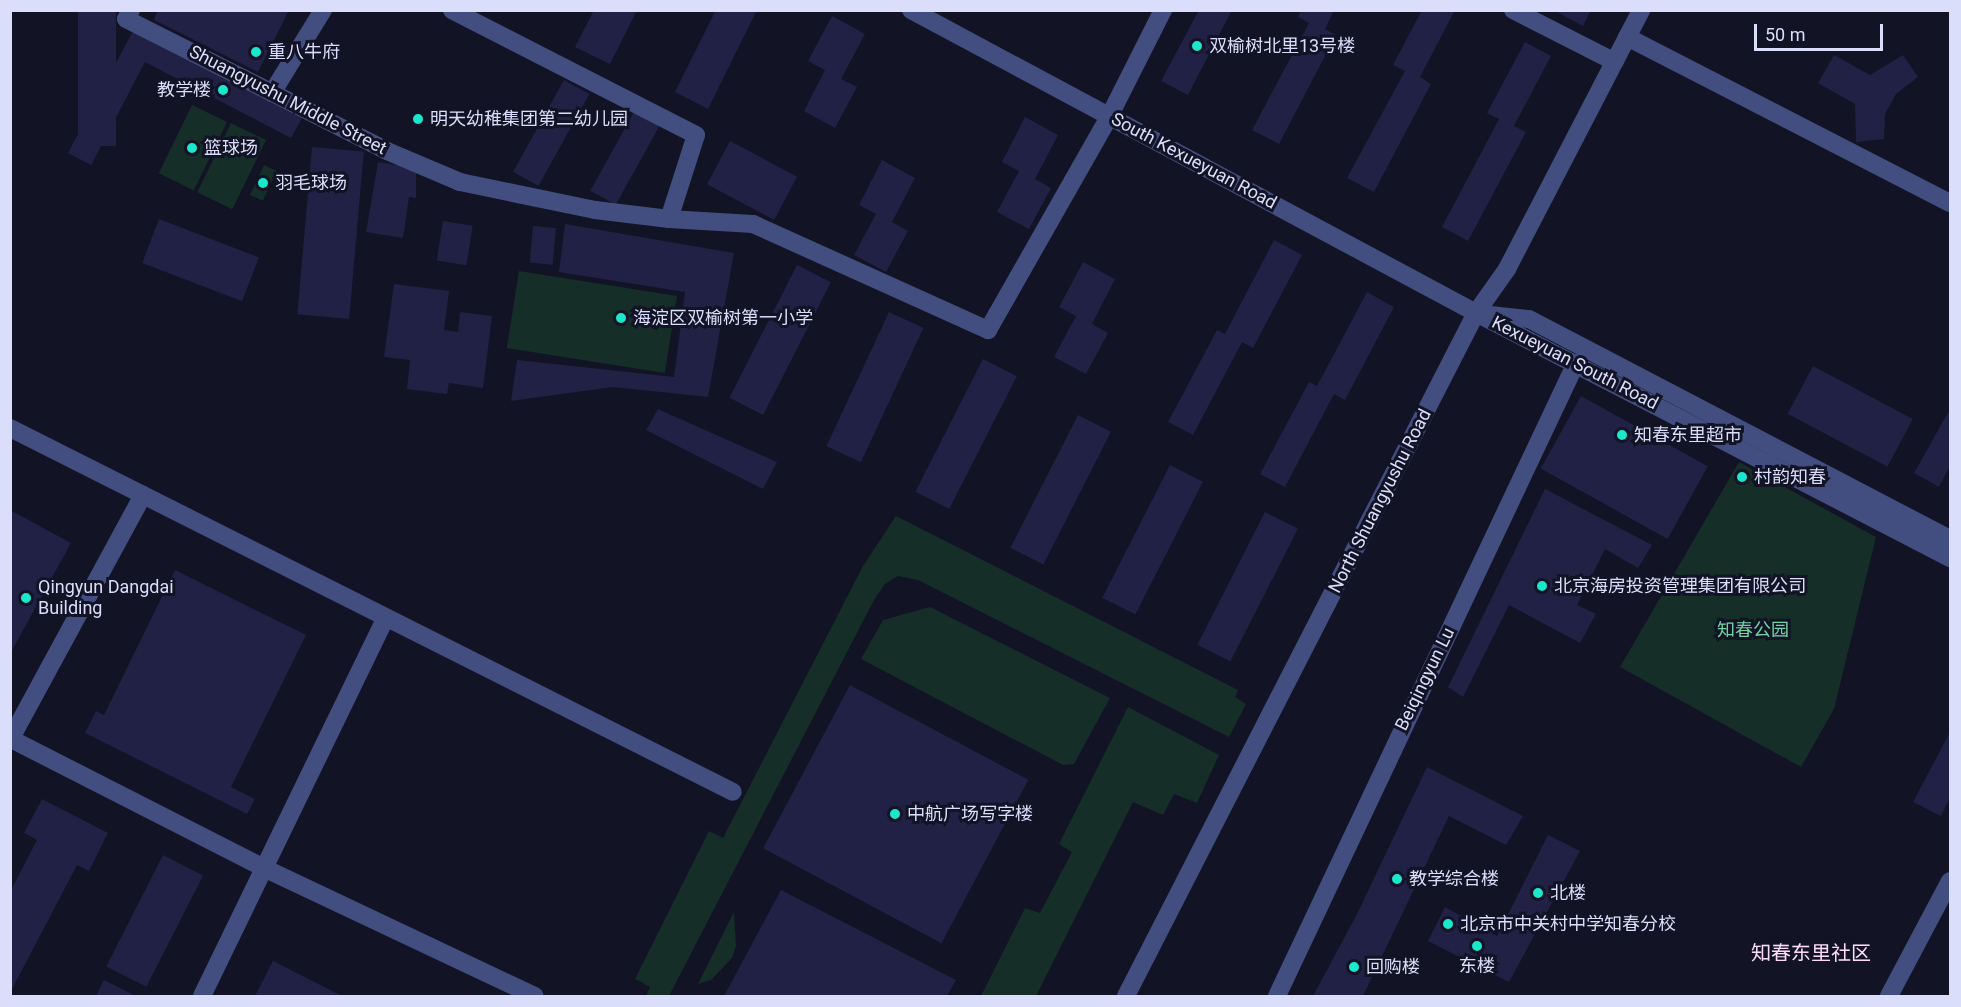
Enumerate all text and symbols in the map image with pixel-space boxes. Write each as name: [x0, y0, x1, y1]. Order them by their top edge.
scale bar: [1757, 12, 1886, 50]
text: 50 m: [1765, 24, 1805, 45]
place label: 双榆树北里13号楼: [1209, 35, 1355, 57]
marker: 双榆树北里13号楼: [1190, 39, 1204, 53]
street label: Shuangyushu Middle Street: [186, 41, 390, 159]
place label: 重八牛府: [268, 41, 340, 63]
marker: 重八牛府: [249, 45, 263, 59]
place label: 教学楼: [157, 79, 211, 101]
marker: 教学楼: [216, 83, 230, 97]
place label: 明天幼稚集团第二幼儿园: [430, 108, 628, 130]
street label: South Kexueyuan Road: [1108, 108, 1280, 214]
marker: 明天幼稚集团第二幼儿园: [411, 112, 425, 126]
place label: 篮球场: [204, 137, 258, 159]
marker: 篮球场: [185, 141, 199, 155]
place label: 羽毛球场: [275, 172, 347, 194]
marker: 羽毛球场: [256, 176, 270, 190]
place label: 海淀区双榆树第一小学: [633, 307, 813, 329]
marker: 海淀区双榆树第一小学: [614, 311, 628, 325]
street label: Kexueyuan South Road: [1488, 312, 1662, 414]
street label: North Shuangyushu Road: [1324, 405, 1436, 597]
place label: 知春东里超市: [1634, 424, 1742, 446]
marker: 知春东里超市: [1615, 428, 1629, 442]
place label: 村韵知春: [1754, 466, 1826, 488]
marker: 村韵知春: [1735, 470, 1749, 484]
place label: 北京海房投资管理集团有限公司: [1554, 575, 1806, 597]
place label: Qingyun Dangdai Building: [38, 577, 174, 620]
marker: 北京海房投资管理集团有限公司: [1535, 579, 1549, 593]
marker: Qingyun Dangdai Building: [19, 591, 33, 605]
park label: 知春公园: [1717, 619, 1789, 641]
street label: Beiqingyun Lu: [1391, 624, 1459, 734]
place label: 中航广场写字楼: [907, 803, 1033, 825]
marker: 中航广场写字楼: [888, 807, 902, 821]
place label: 教学综合楼: [1409, 868, 1499, 890]
marker: 教学综合楼: [1390, 872, 1404, 886]
place label: 北楼: [1550, 882, 1586, 904]
marker: 北楼: [1531, 886, 1545, 900]
place label: 北京市中关村中学知春分校: [1460, 913, 1676, 935]
marker: 北京市中关村中学知春分校: [1441, 917, 1455, 931]
marker: 东楼: [1470, 939, 1484, 953]
district label: 知春东里社区: [1751, 941, 1871, 965]
place label: 东楼: [1459, 955, 1495, 977]
place label: 回购楼: [1366, 956, 1420, 978]
marker: 回购楼: [1347, 960, 1361, 974]

